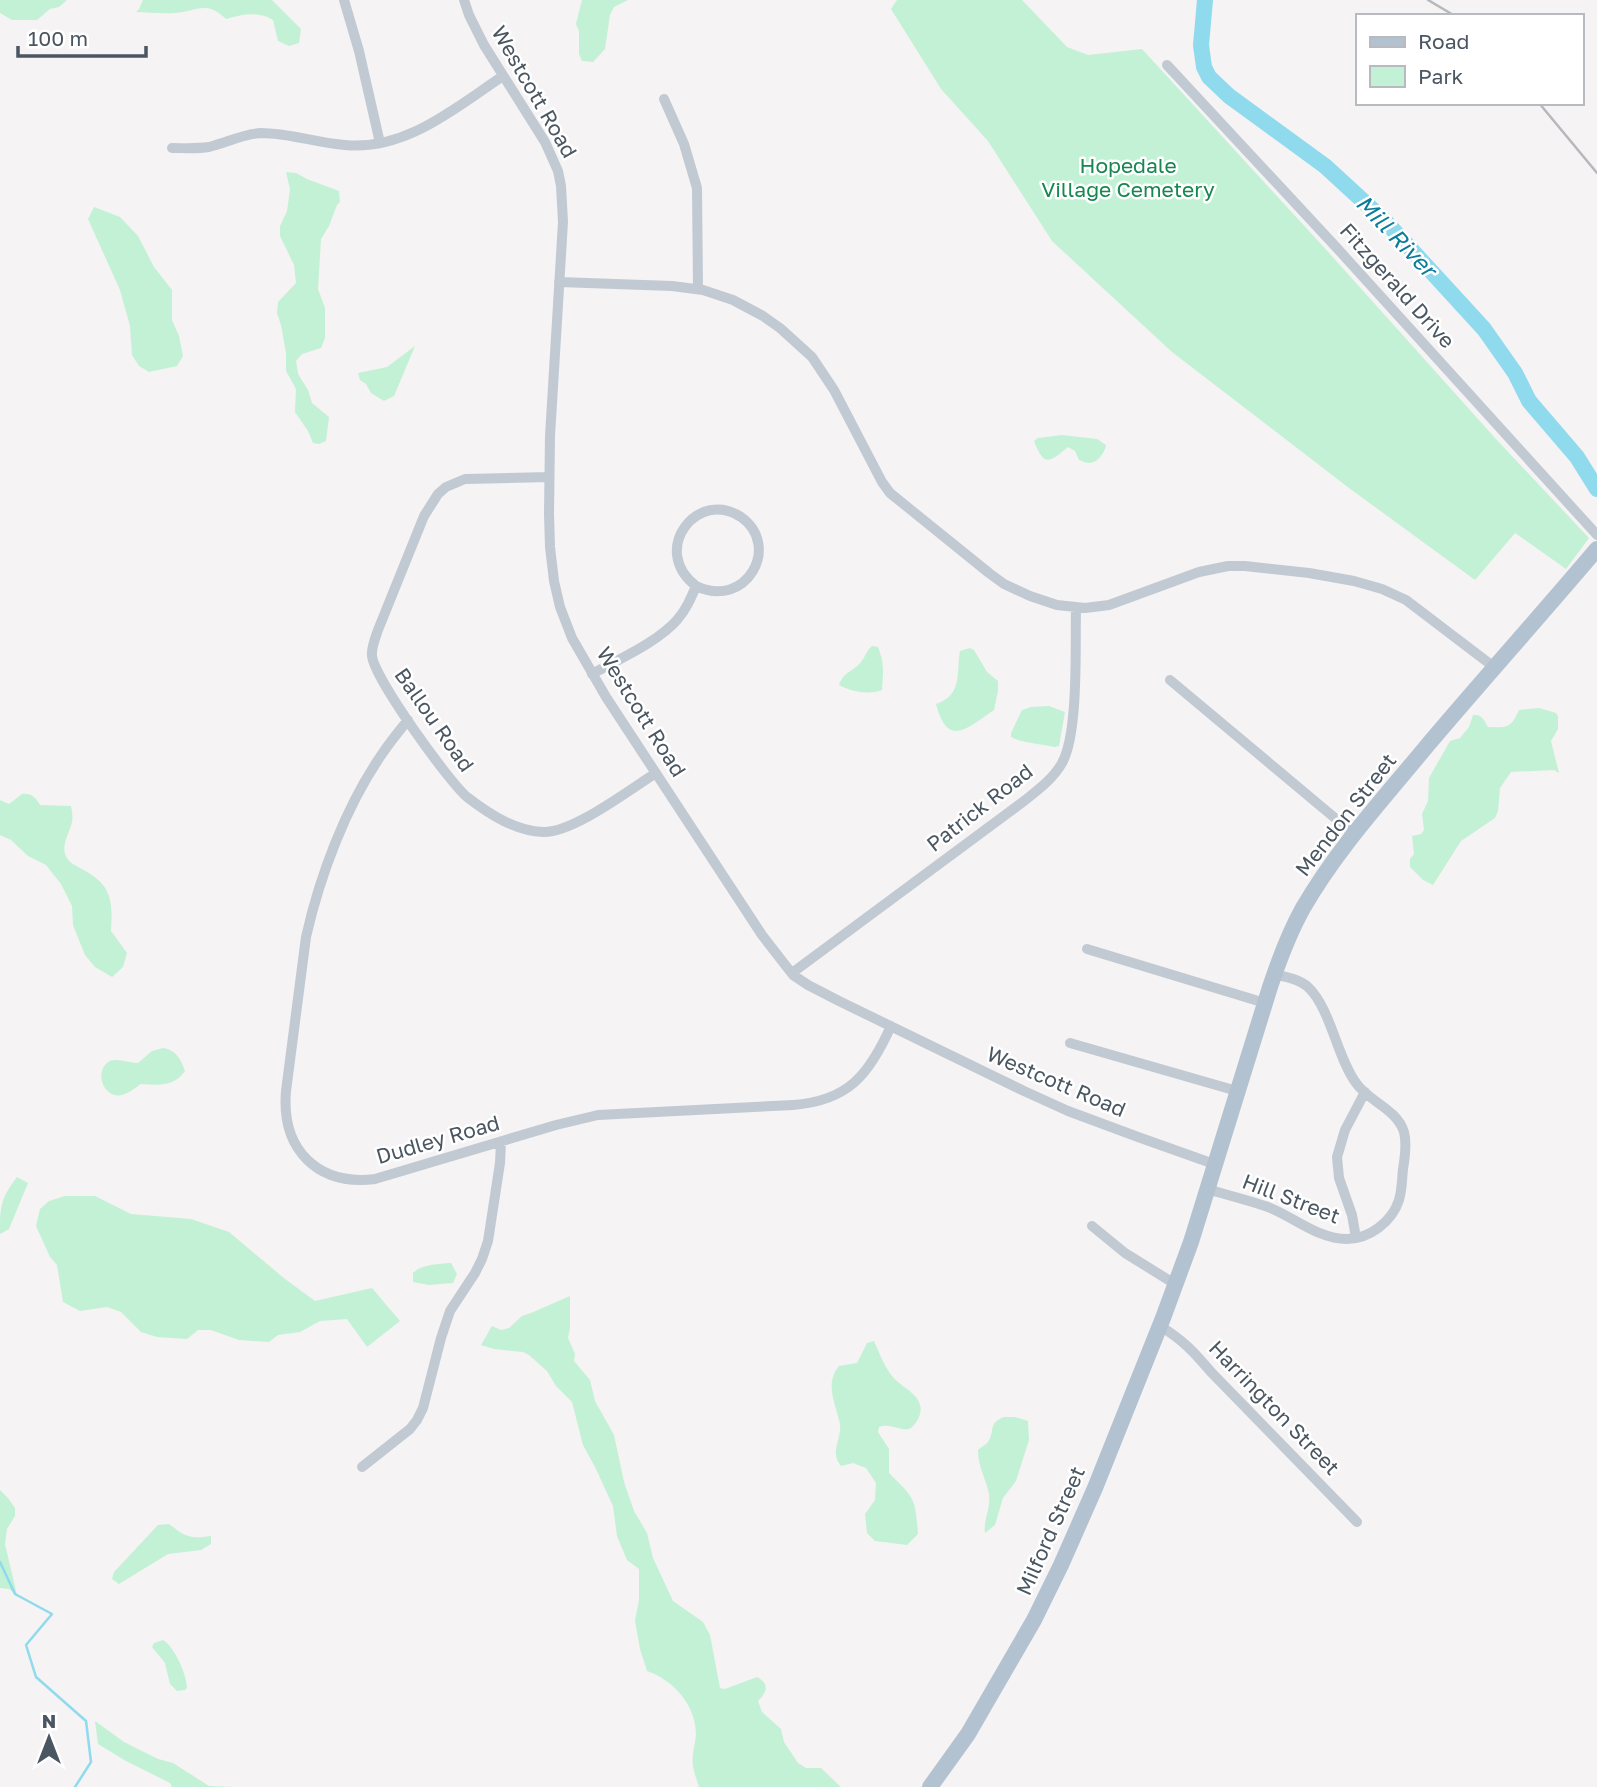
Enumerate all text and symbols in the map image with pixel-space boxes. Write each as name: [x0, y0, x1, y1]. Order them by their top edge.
scale bar: [18, 14, 145, 58]
legend: [1356, 14, 1583, 105]
street label: Westcott Road: [487, 21, 583, 162]
text: 100 m: [28, 25, 88, 51]
text: Road: [1418, 28, 1469, 54]
text: Park: [1418, 63, 1464, 89]
park label: Hopedale Village Cemetery: [1041, 152, 1215, 202]
water label: Mill River: [1351, 189, 1445, 284]
street label: Fitzgerald Drive: [1335, 217, 1461, 353]
street label: Westcott Road: [592, 642, 692, 781]
street label: Ballou Road: [389, 662, 480, 777]
street label: Mendon Street: [1289, 748, 1401, 881]
street label: Patrick Road: [921, 758, 1038, 857]
street label: Westcott Road: [983, 1040, 1130, 1122]
street label: Dudley Road: [373, 1109, 502, 1169]
street label: Hill Street: [1239, 1168, 1344, 1229]
street label: Harrington Street: [1204, 1335, 1346, 1480]
street label: Milford Street: [1010, 1462, 1090, 1599]
north arrow: [14, 1703, 84, 1773]
text: N: [42, 1709, 56, 1732]

